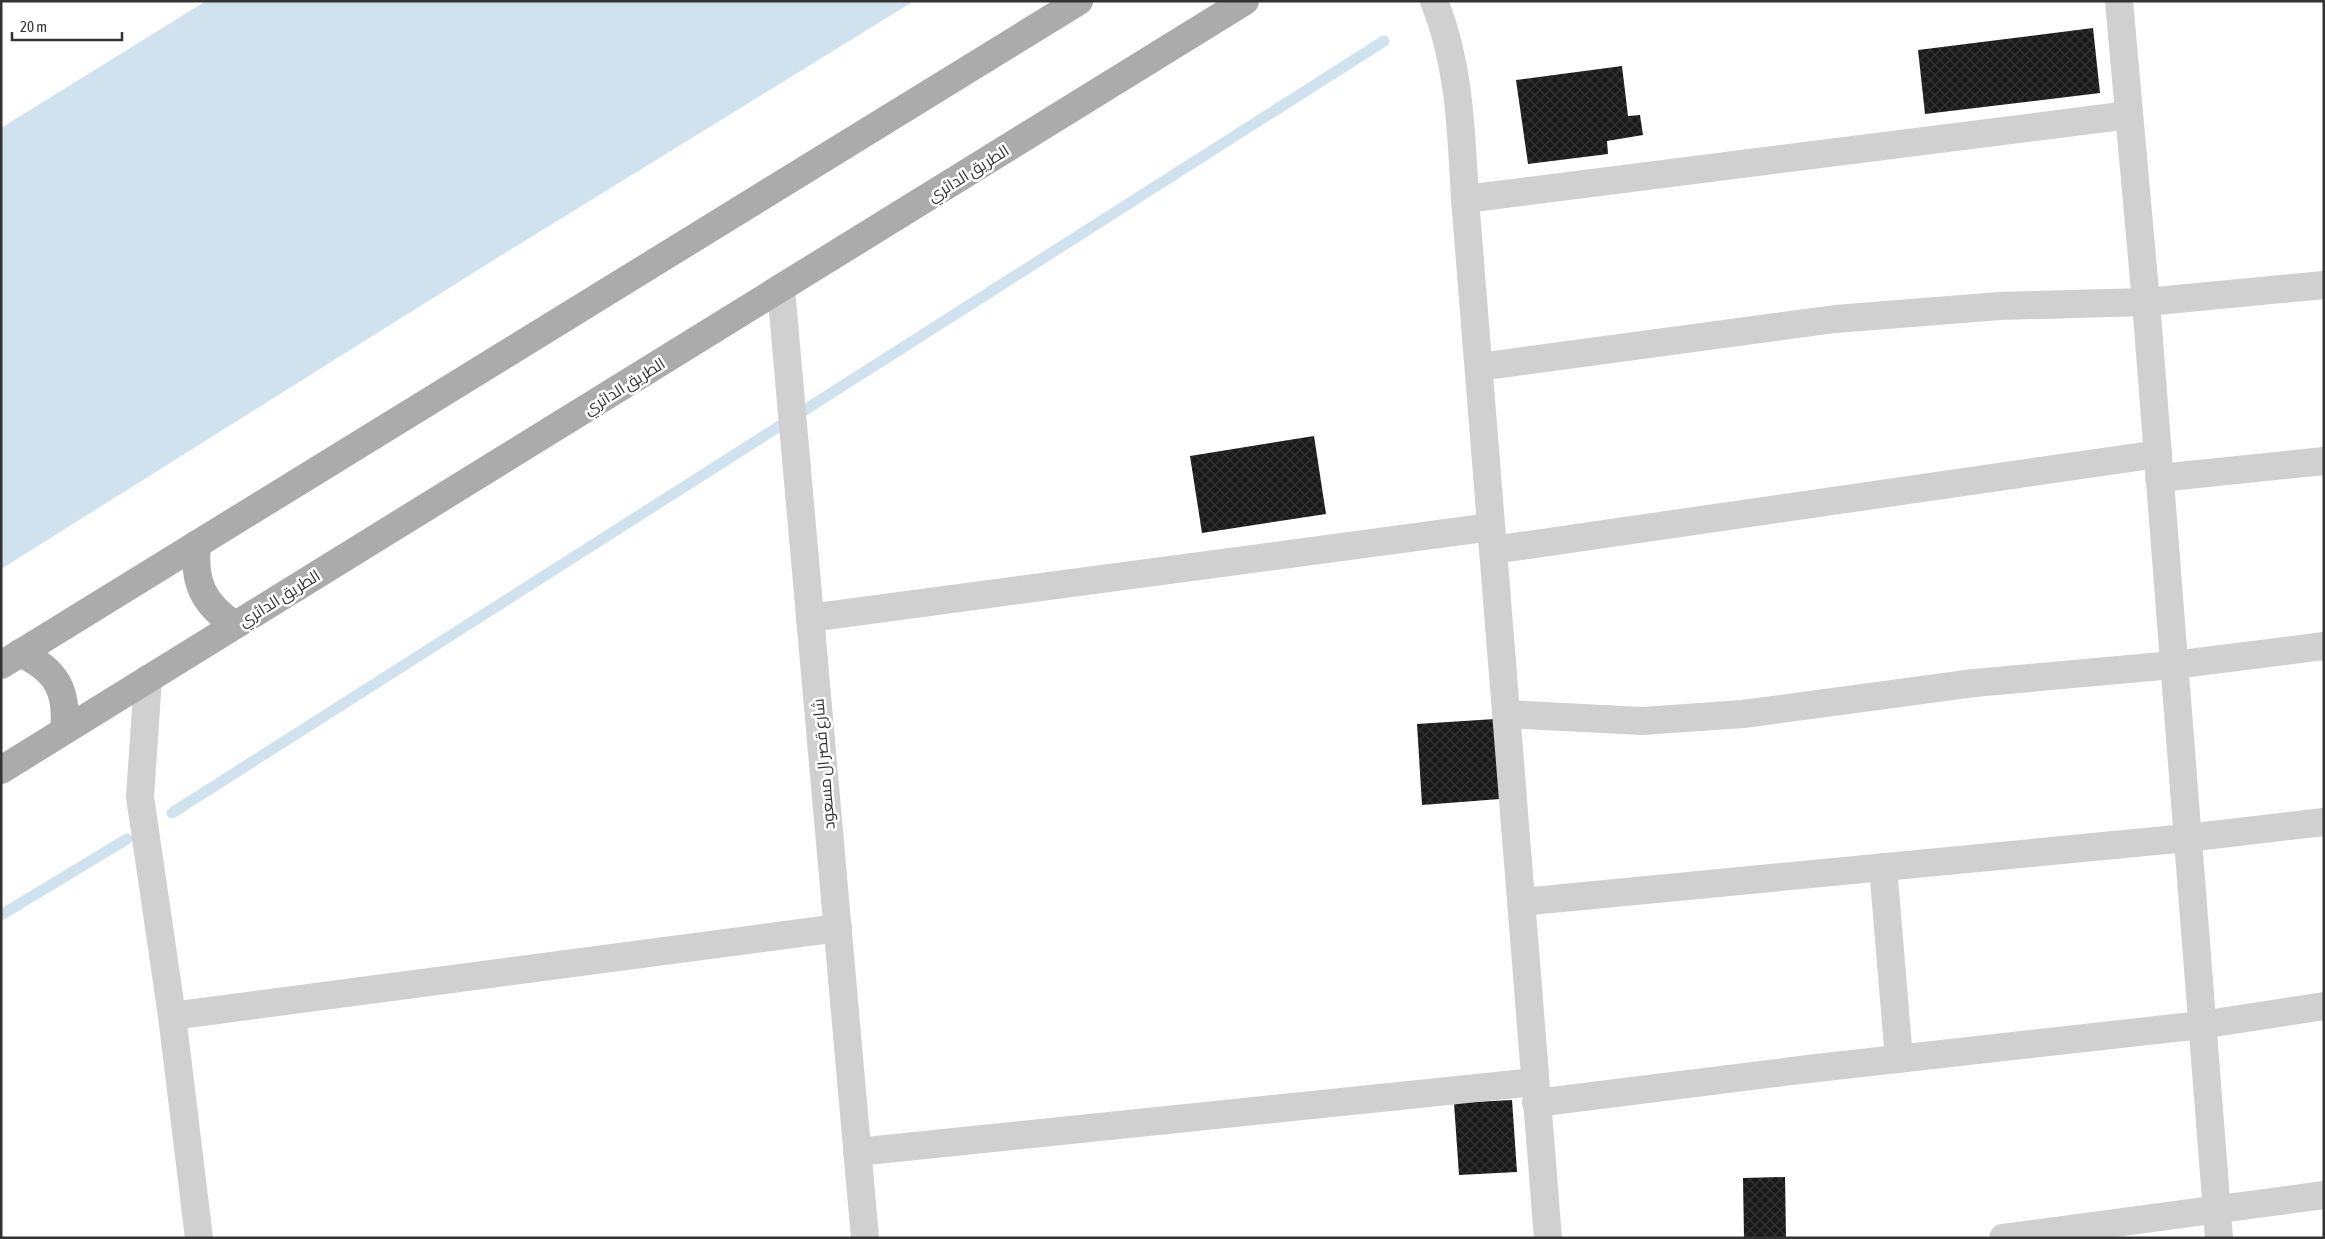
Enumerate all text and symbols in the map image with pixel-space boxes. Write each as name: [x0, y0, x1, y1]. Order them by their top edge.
scale bar: [12, 10, 122, 42]
text: 20 m: [20, 18, 47, 35]
street label: الطريق الدائري: [924, 141, 1015, 209]
street label: الطريق الدائري: [580, 354, 671, 422]
street label: الطريق الدائري: [235, 566, 326, 634]
street label: شارع قصر ال مسعود: [808, 698, 841, 830]

